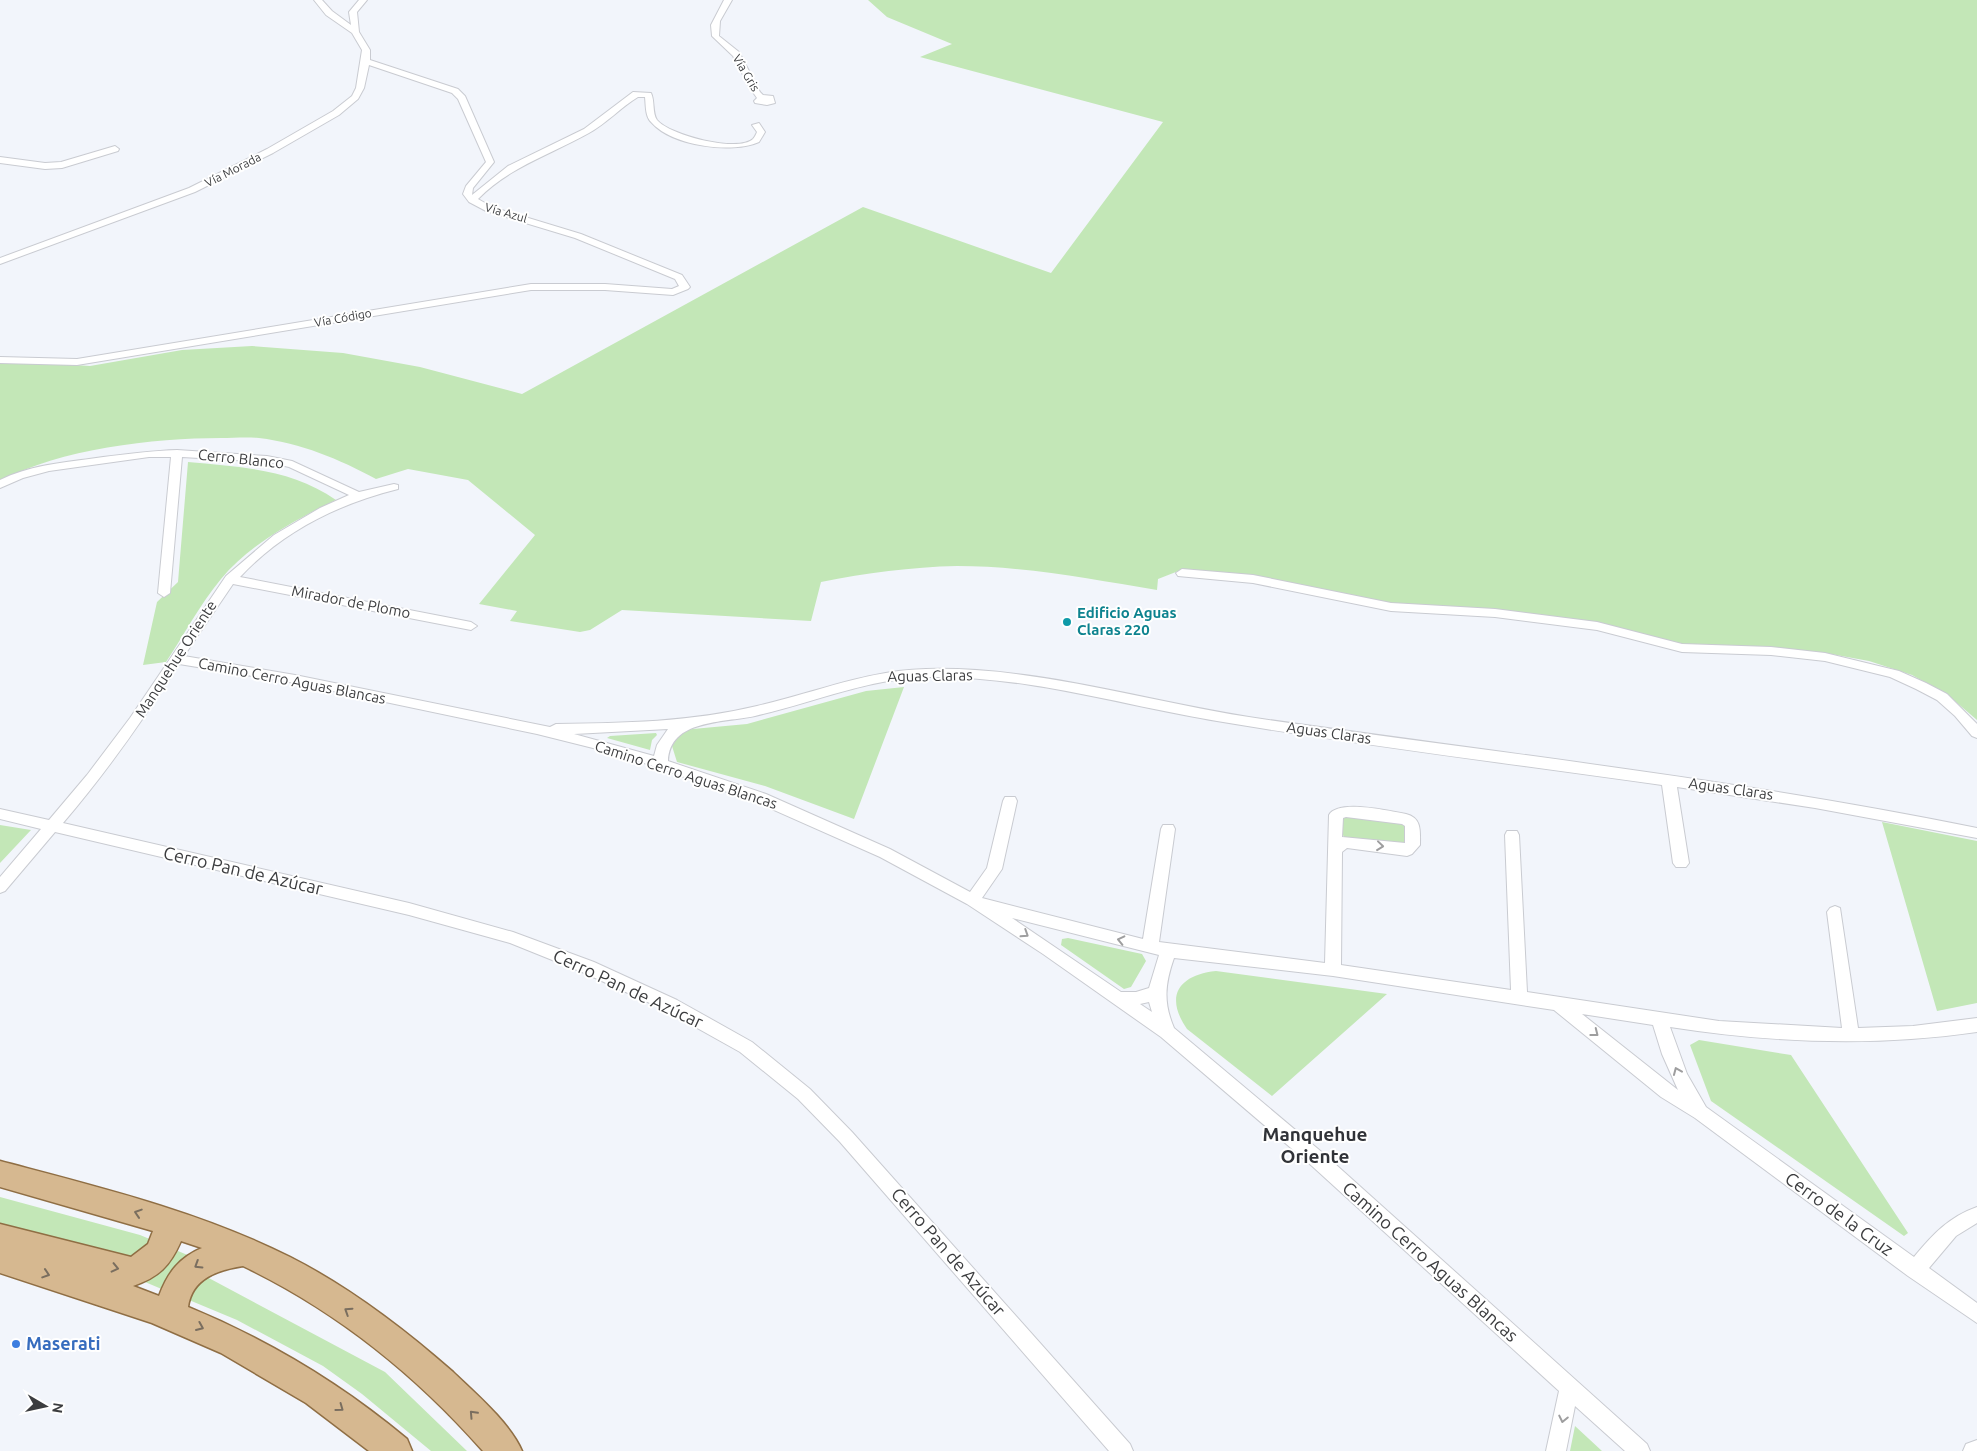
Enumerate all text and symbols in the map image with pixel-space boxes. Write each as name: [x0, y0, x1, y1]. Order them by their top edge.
street label: Vía Gris: [730, 52, 762, 93]
street label: Vía Morada: [203, 150, 263, 189]
street label: Vía Azul: [484, 200, 529, 225]
street label: Vía Código: [313, 306, 373, 329]
street label: Cerro Blanco: [197, 446, 285, 471]
street label: Mirador de Plomo: [290, 582, 412, 621]
street label: Manquehue Oriente: [131, 597, 220, 720]
place label: Edificio Aguas Claras 220: [1077, 604, 1177, 638]
marker: Edificio Aguas Claras 220: [1061, 616, 1073, 628]
street label: Camino Cerro Aguas Blancas: [197, 654, 387, 707]
street label: Aguas Claras: [887, 666, 973, 685]
street label: Aguas Claras: [1286, 718, 1373, 747]
street label: Camino Cerro Aguas Blancas: [593, 737, 780, 812]
street label: Aguas Claras: [1688, 774, 1775, 803]
one-way arrow: [1377, 841, 1385, 852]
street label: Cerro Pan de Azúcar: [162, 842, 325, 898]
one-way arrow: [1020, 928, 1029, 938]
one-way arrow: [1116, 935, 1125, 946]
street label: Cerro Pan de Azúcar: [550, 945, 707, 1032]
one-way arrow: [1589, 1028, 1598, 1036]
one-way arrow: [1673, 1067, 1684, 1076]
district label: Manquehue Oriente: [1263, 1123, 1368, 1167]
street label: Cerro de la Cruz: [1782, 1167, 1897, 1259]
street label: Camino Cerro Aguas Blancas: [1339, 1177, 1523, 1345]
street label: Cerro Pan de Azúcar: [888, 1183, 1010, 1320]
one-way arrow: [135, 1208, 143, 1218]
one-way arrow: [194, 1259, 203, 1269]
one-way arrow: [110, 1262, 119, 1273]
one-way arrow: [42, 1268, 50, 1278]
one-way arrow: [344, 1307, 353, 1317]
one-way arrow: [195, 1321, 204, 1332]
place label: Maserati: [26, 1333, 100, 1353]
marker: Maserati: [10, 1338, 22, 1350]
north arrow: [20, 1381, 70, 1431]
text: N: [49, 1402, 67, 1414]
one-way arrow: [335, 1402, 344, 1411]
one-way arrow: [470, 1411, 479, 1420]
one-way arrow: [1558, 1415, 1568, 1424]

